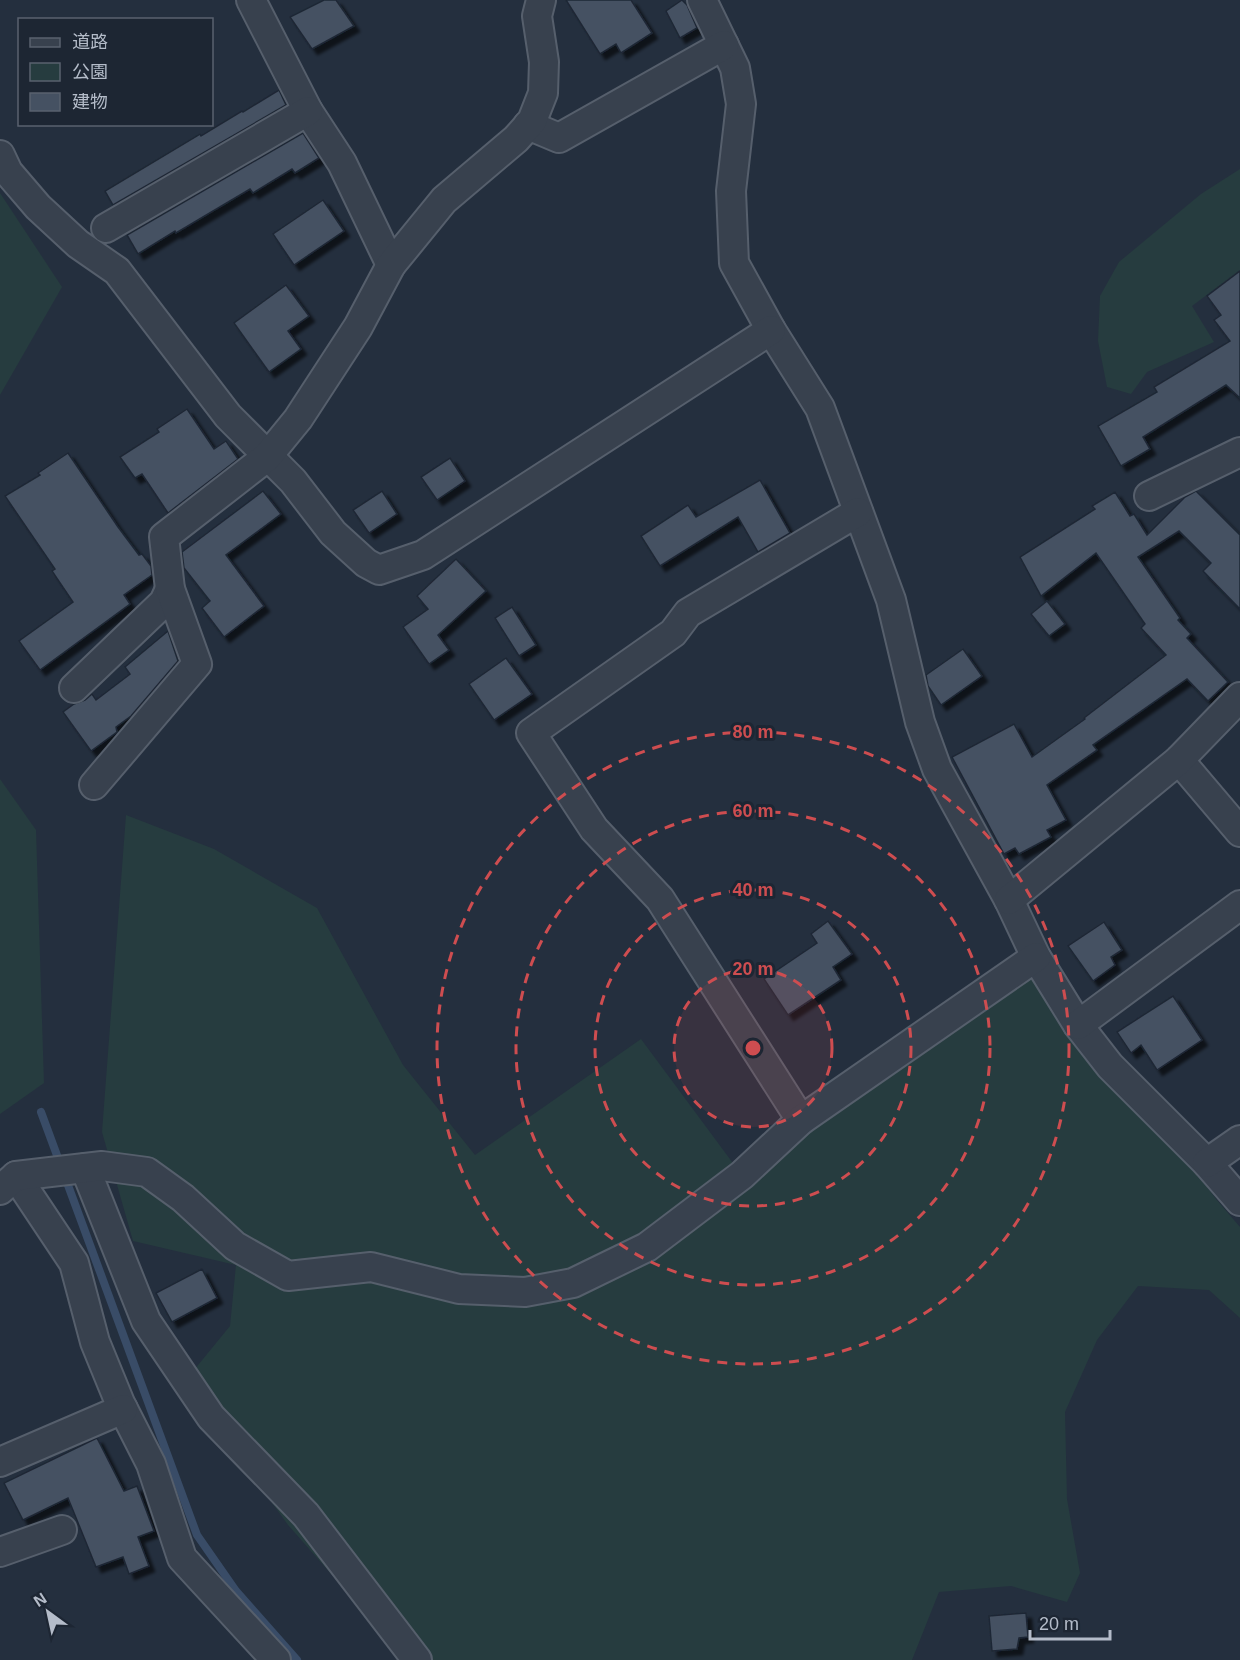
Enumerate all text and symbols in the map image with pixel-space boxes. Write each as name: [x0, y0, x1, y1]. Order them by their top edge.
legend: [18, 18, 213, 126]
text: 道路: [72, 32, 108, 52]
text: 公園: [72, 62, 108, 82]
text: 建物: [72, 92, 108, 112]
text: 80 m: [732, 722, 774, 742]
text: 60 m: [732, 801, 774, 821]
text: 40 m: [732, 880, 774, 900]
text: 20 m: [732, 959, 774, 979]
centre of rings: [743, 1038, 763, 1058]
north arrow: [18, 1582, 78, 1642]
text: N: [31, 1590, 50, 1610]
scale bar: [1030, 1603, 1110, 1641]
text: 20 m: [1039, 1614, 1079, 1634]

